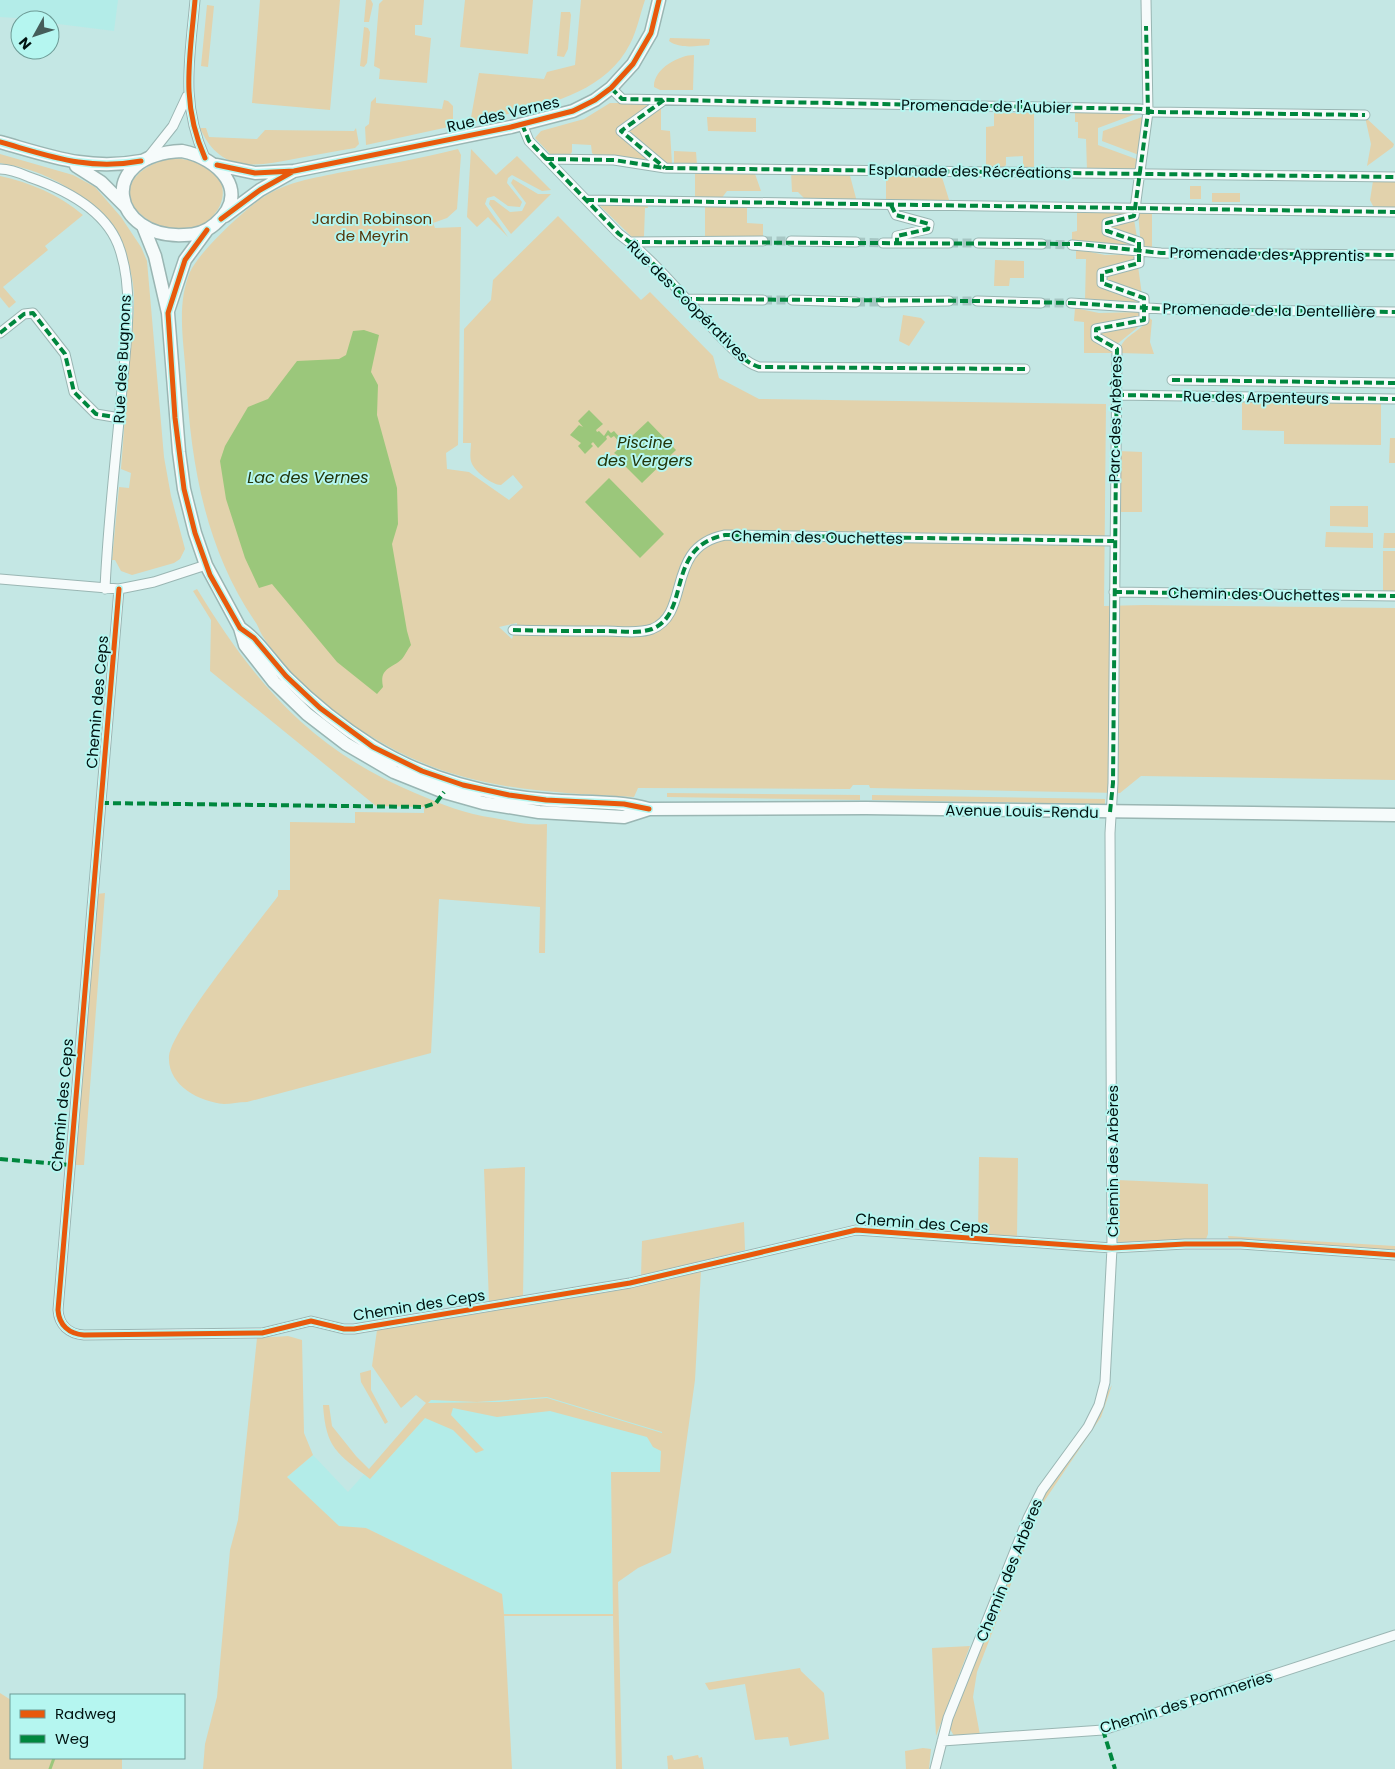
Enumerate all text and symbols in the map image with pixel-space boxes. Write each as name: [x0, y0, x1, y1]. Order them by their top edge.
north arrow: [10, 10, 60, 60]
text: N: [14, 33, 36, 54]
street label: Rue des Vernes: [445, 91, 562, 137]
street label: Promenade de l'Aubier: [901, 94, 1071, 118]
street label: Esplanade des Récréations: [868, 159, 1072, 183]
park label: Jardin Robinson de Meyrin: [312, 208, 432, 246]
street label: Rue des Coopératives: [623, 236, 754, 367]
street label: Promenade des Apprentis: [1169, 242, 1365, 266]
street label: Rue des Bugnons: [108, 294, 136, 424]
street label: Promenade de la Dentellière: [1163, 298, 1375, 322]
street label: Parc des Arbères: [1103, 355, 1127, 483]
street label: Rue des Arpenteurs: [1183, 385, 1329, 409]
water label: Piscine des Vergers: [597, 431, 693, 472]
water label: Lac des Vernes: [247, 466, 369, 489]
street label: Chemin des Ouchettes: [731, 525, 903, 549]
street label: Chemin des Ouchettes: [1168, 582, 1340, 606]
street label: Chemin des Ceps: [81, 634, 113, 769]
street label: Avenue Louis-Rendu: [945, 799, 1099, 823]
street label: Chemin des Ceps: [46, 1037, 78, 1172]
street label: Chemin des Arbères: [1102, 1085, 1123, 1237]
street label: Chemin des Ceps: [855, 1208, 989, 1238]
street label: Chemin des Ceps: [351, 1284, 487, 1326]
street label: Chemin des Arbères: [971, 1495, 1047, 1645]
street label: Chemin des Pommeries: [1097, 1666, 1275, 1738]
legend: [10, 1694, 185, 1759]
text: Radweg: [55, 1703, 116, 1724]
text: Weg: [55, 1728, 89, 1749]

